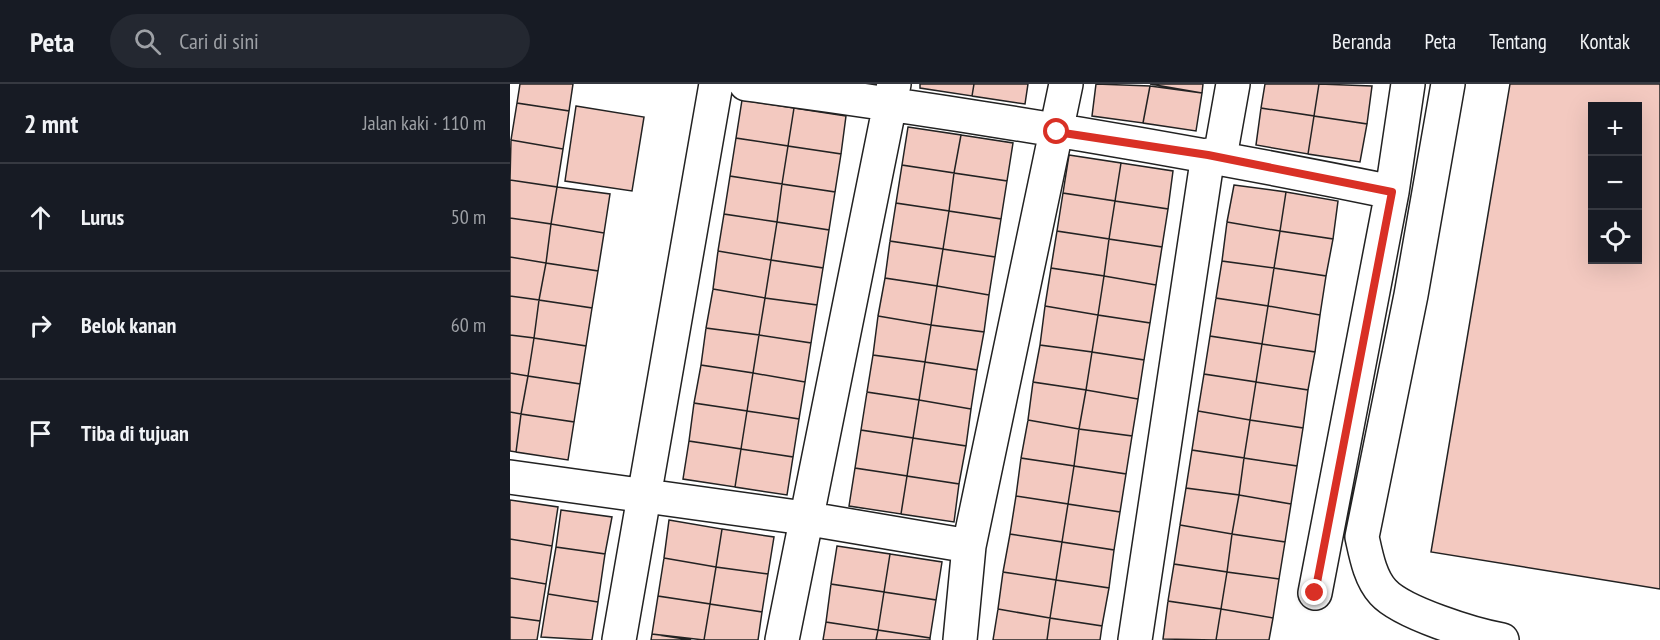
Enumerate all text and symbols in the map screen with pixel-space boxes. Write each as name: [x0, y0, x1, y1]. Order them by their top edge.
search box: [110, 14, 530, 68]
text: Peta: [30, 23, 74, 60]
icon: search: [131, 25, 164, 58]
text: Cari di sini: [179, 27, 259, 55]
text: Beranda: [1332, 28, 1392, 55]
text: Peta: [1425, 28, 1456, 55]
text: Tentang: [1489, 28, 1547, 55]
text: Kontak: [1580, 28, 1630, 55]
map controls: [1588, 102, 1642, 264]
button: +: [1588, 102, 1642, 156]
text: 2 mnt: [24, 107, 78, 140]
text: Jalan kaki · 110 m: [363, 110, 486, 136]
route start: [1043, 118, 1069, 144]
button: −: [1588, 156, 1642, 210]
icon: ahead: [24, 201, 57, 234]
text: Lurus: [81, 203, 124, 231]
text: 50 m: [451, 204, 486, 230]
button: locate: [1588, 210, 1642, 264]
icon: right: [24, 309, 57, 342]
text: Belok kanan: [81, 311, 176, 339]
text: 60 m: [451, 312, 486, 338]
icon: arrive: [24, 417, 57, 450]
text: Tiba di tujuan: [81, 419, 189, 447]
route end: [1301, 579, 1327, 605]

